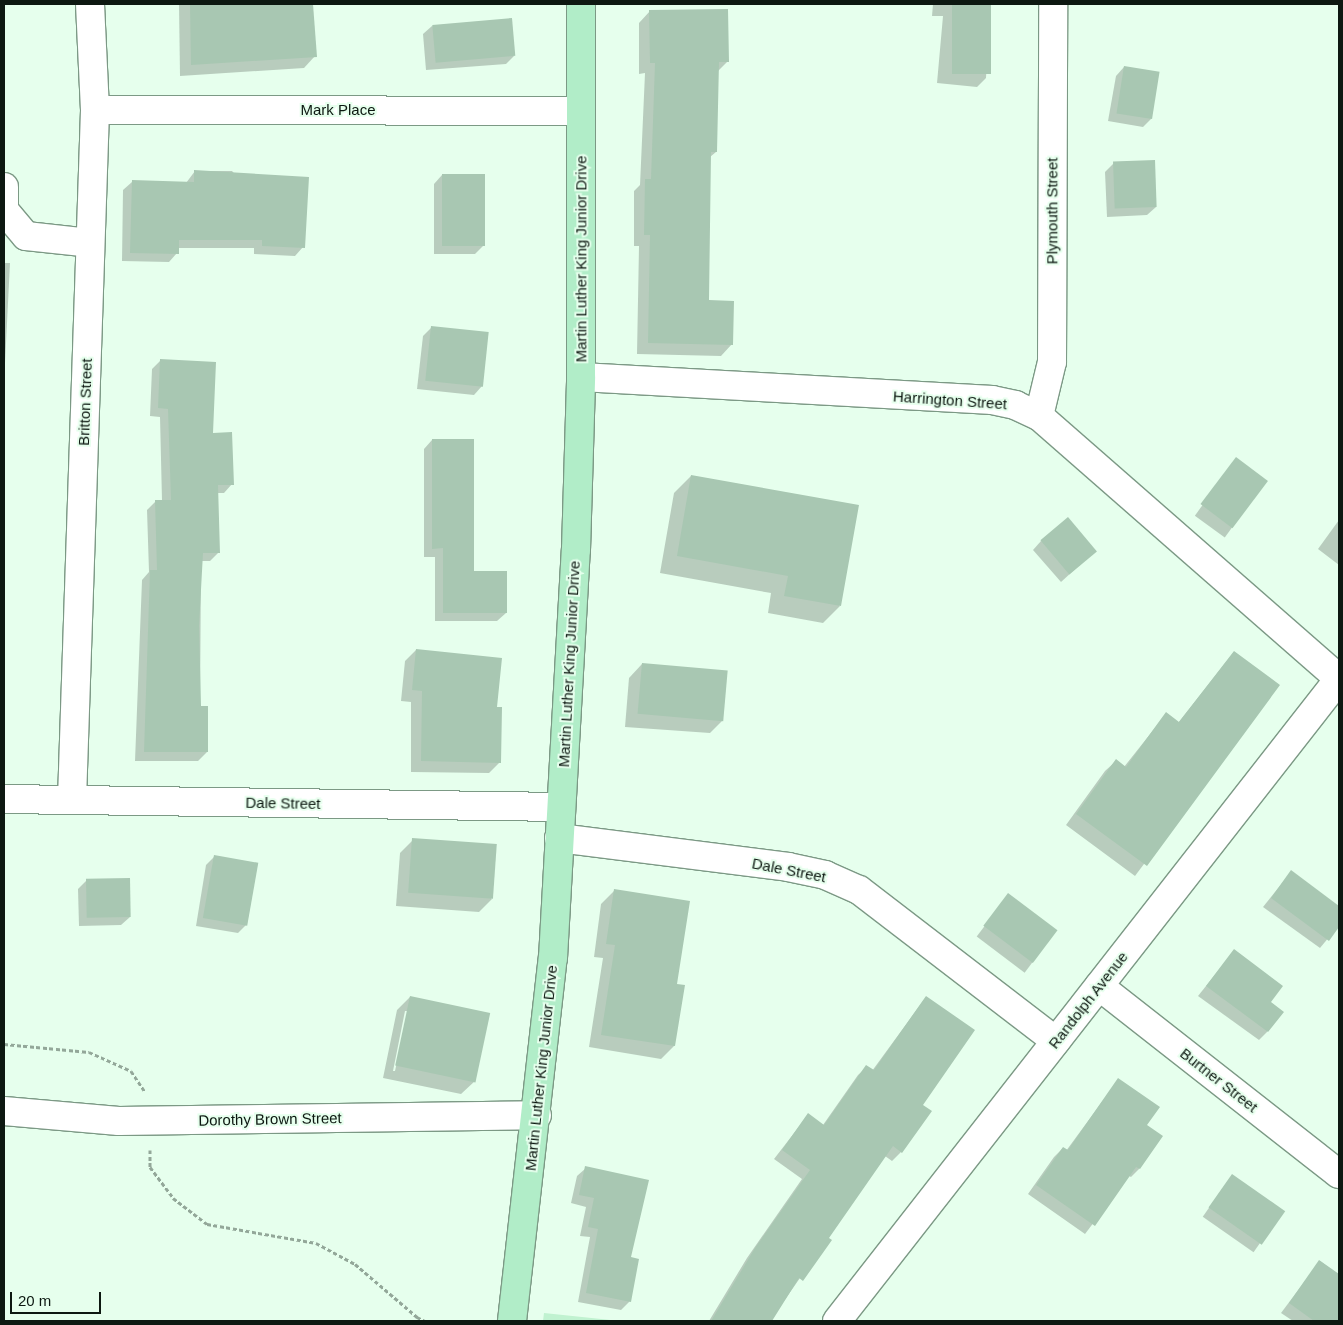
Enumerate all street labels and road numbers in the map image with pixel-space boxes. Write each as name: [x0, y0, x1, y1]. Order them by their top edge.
street label: Mark Place: [300, 101, 376, 119]
street label: Martin Luther King Junior Drive: [572, 156, 590, 362]
street label: Plymouth Street: [1043, 158, 1061, 264]
street label: Britton Street: [74, 358, 96, 446]
street label: Harrington Street: [892, 387, 1008, 413]
street label: Martin Luther King Junior Drive: [555, 560, 583, 768]
street label: Dale Street: [245, 793, 321, 813]
street label: Dale Street: [750, 854, 828, 886]
street label: Randolph Avenue: [1044, 948, 1132, 1052]
street label: Martin Luther King Junior Drive: [521, 964, 561, 1172]
street label: Burtner Street: [1177, 1044, 1261, 1116]
street label: Dorothy Brown Street: [198, 1109, 342, 1129]

